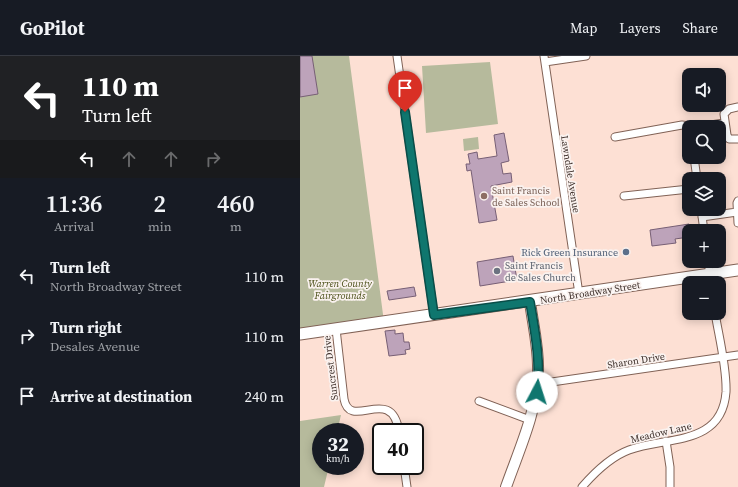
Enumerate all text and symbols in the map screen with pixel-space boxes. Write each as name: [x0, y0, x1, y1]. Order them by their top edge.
text: GoPilot: [20, 15, 85, 41]
text: Map: [570, 18, 597, 38]
text: Layers: [619, 18, 661, 38]
text: Share: [683, 18, 718, 38]
text: 110 m: [82, 67, 159, 105]
map controls: [682, 68, 726, 320]
button: sound: [682, 68, 726, 112]
pin: [388, 71, 422, 112]
icon: left: [16, 72, 68, 124]
icon: arrive: [394, 77, 416, 99]
text: Turn left: [82, 103, 152, 128]
button: search: [682, 120, 726, 164]
street label: Lawndale Avenue: [558, 134, 583, 214]
icon: left: [76, 148, 98, 170]
icon: ahead: [118, 148, 140, 170]
icon: ahead: [160, 148, 182, 170]
icon: right: [202, 148, 224, 170]
button: layers: [682, 172, 726, 216]
place label: Saint Francis de Sales School: [492, 184, 560, 209]
text: 11:36: [45, 187, 103, 220]
text: 2: [154, 187, 166, 220]
text: 460: [217, 187, 255, 220]
marker: Saint Francis de Sales School: [479, 191, 489, 201]
text: Arrival: [54, 218, 94, 235]
text: min: [148, 218, 172, 235]
text: m: [230, 218, 242, 235]
button: +: [682, 224, 726, 268]
place label: Rick Green Insurance: [521, 246, 618, 259]
marker: Rick Green Insurance: [621, 247, 631, 257]
text: Turn left: [50, 257, 110, 278]
place label: Saint Francis de Sales Church: [505, 259, 576, 284]
icon: left: [16, 265, 38, 287]
text: 110 m: [244, 266, 284, 287]
marker: Saint Francis de Sales Church: [492, 266, 502, 276]
button: −: [682, 276, 726, 320]
park label: Warren County Fairgrounds: [308, 277, 372, 302]
text: North Broadway Street: [50, 278, 181, 295]
street label: North Broadway Street: [539, 278, 642, 307]
text: Turn right: [50, 317, 122, 338]
icon: right: [16, 325, 38, 347]
text: 110 m: [244, 326, 284, 347]
street label: Suncrest Drive: [320, 335, 341, 401]
text: Desales Avenue: [50, 338, 140, 355]
street label: Sharon Drive: [606, 350, 666, 371]
position arrow: [516, 371, 558, 413]
icon: arrive: [16, 385, 38, 407]
text: Arrive at destination: [50, 386, 192, 407]
text: 240 m: [244, 386, 284, 407]
street label: Meadow Lane: [629, 419, 693, 446]
speed limit sign: 40: [372, 423, 424, 475]
text: 32: [327, 430, 349, 458]
text: km/h: [326, 452, 350, 465]

